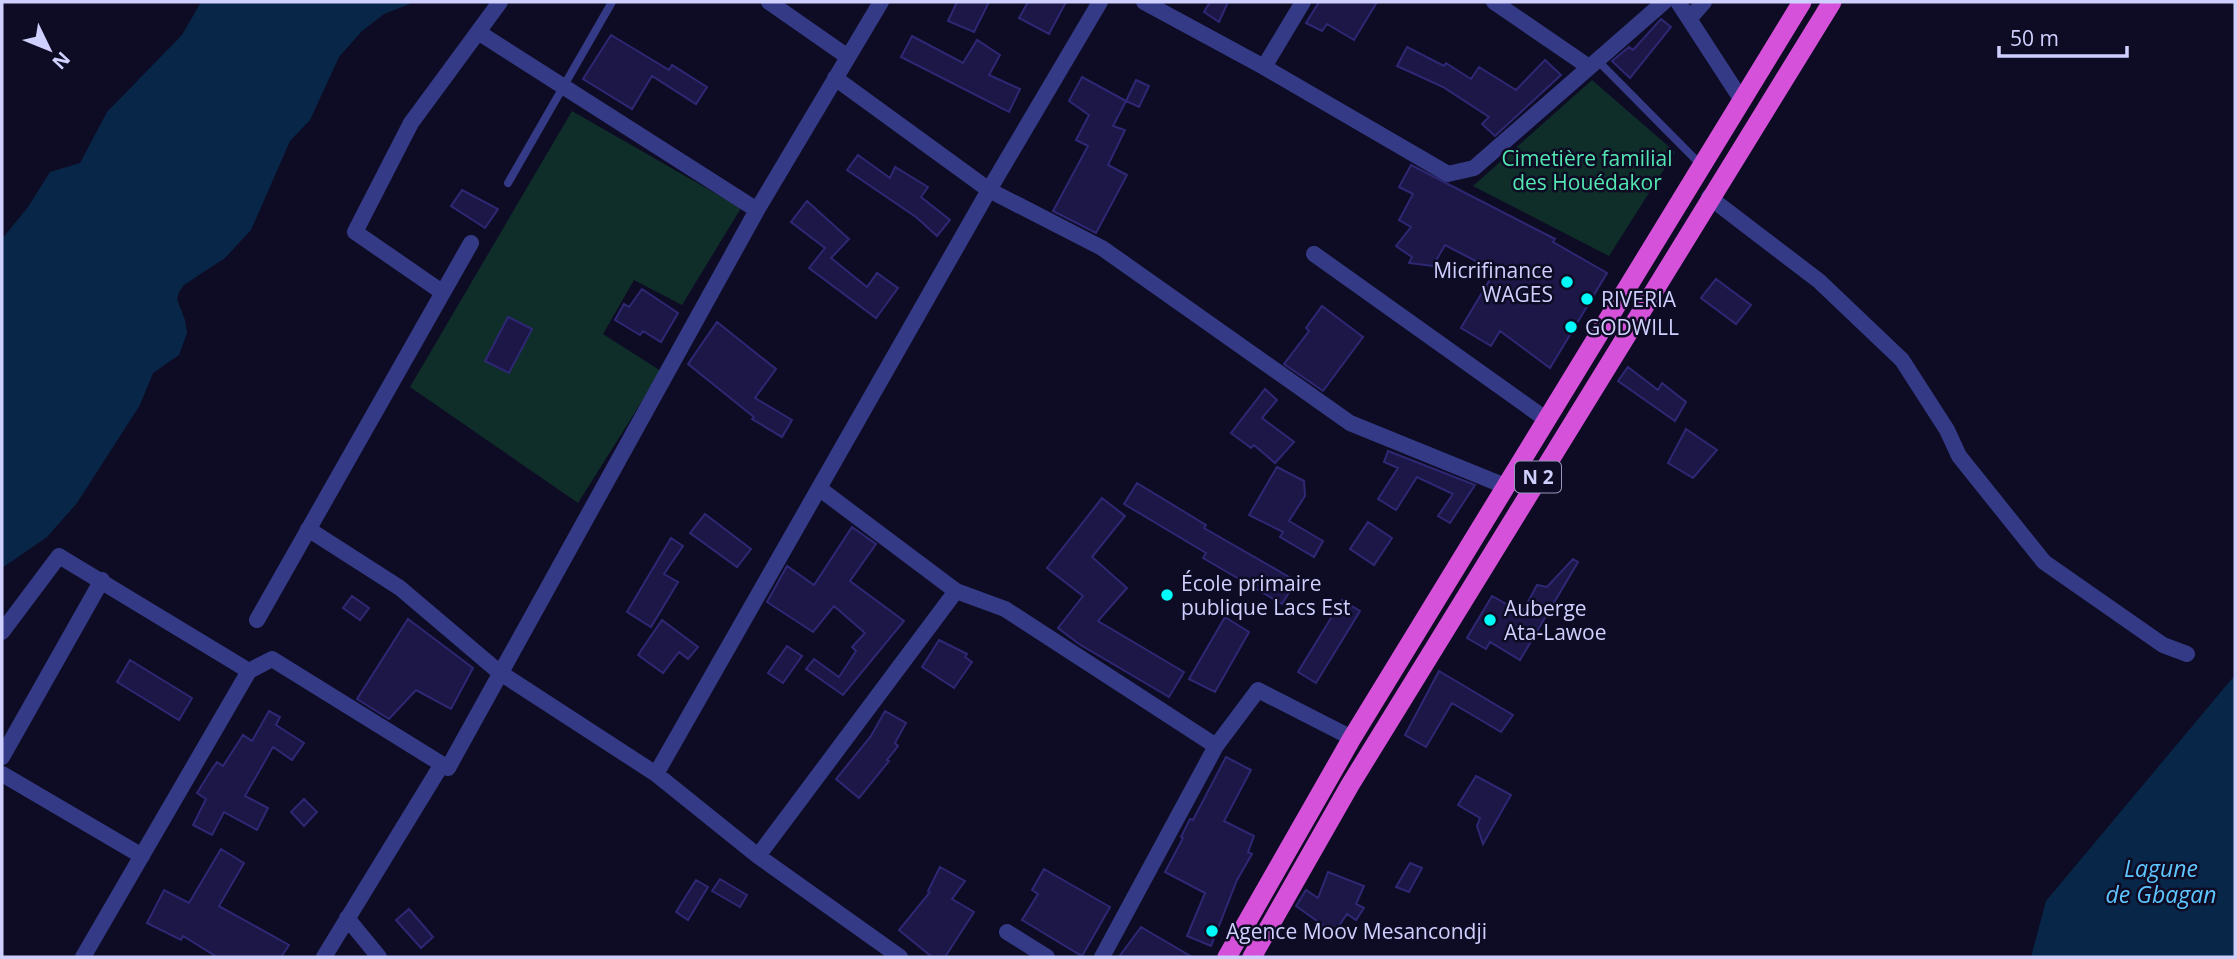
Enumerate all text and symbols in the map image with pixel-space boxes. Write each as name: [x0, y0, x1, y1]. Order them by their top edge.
north arrow: [14, 14, 84, 84]
scale bar: [1999, 14, 2127, 58]
text: 50 m: [2010, 24, 2059, 52]
text: N: [47, 46, 76, 75]
park label: Cimetière familial des Houédakor: [1501, 144, 1673, 196]
place label: Micrifinance WAGES: [1433, 256, 1553, 308]
marker: Micrifinance WAGES: [1559, 274, 1575, 290]
place label: RIVERIA: [1601, 285, 1677, 313]
marker: RIVERIA: [1579, 291, 1595, 307]
place label: GODWILL: [1585, 313, 1679, 341]
marker: GODWILL: [1563, 319, 1579, 335]
road number: N 2: [1515, 462, 1561, 492]
place label: École primaire publique Lacs Est: [1181, 569, 1350, 621]
marker: École primaire publique Lacs Est: [1159, 587, 1175, 603]
place label: Auberge Ata-Lawoe: [1504, 594, 1607, 646]
marker: Auberge Ata-Lawoe: [1482, 612, 1498, 628]
water label: Lagune de Gbagan: [2106, 852, 2216, 910]
place label: Agence Moov Mesancondji: [1226, 917, 1487, 945]
marker: Agence Moov Mesancondji: [1204, 923, 1220, 939]

